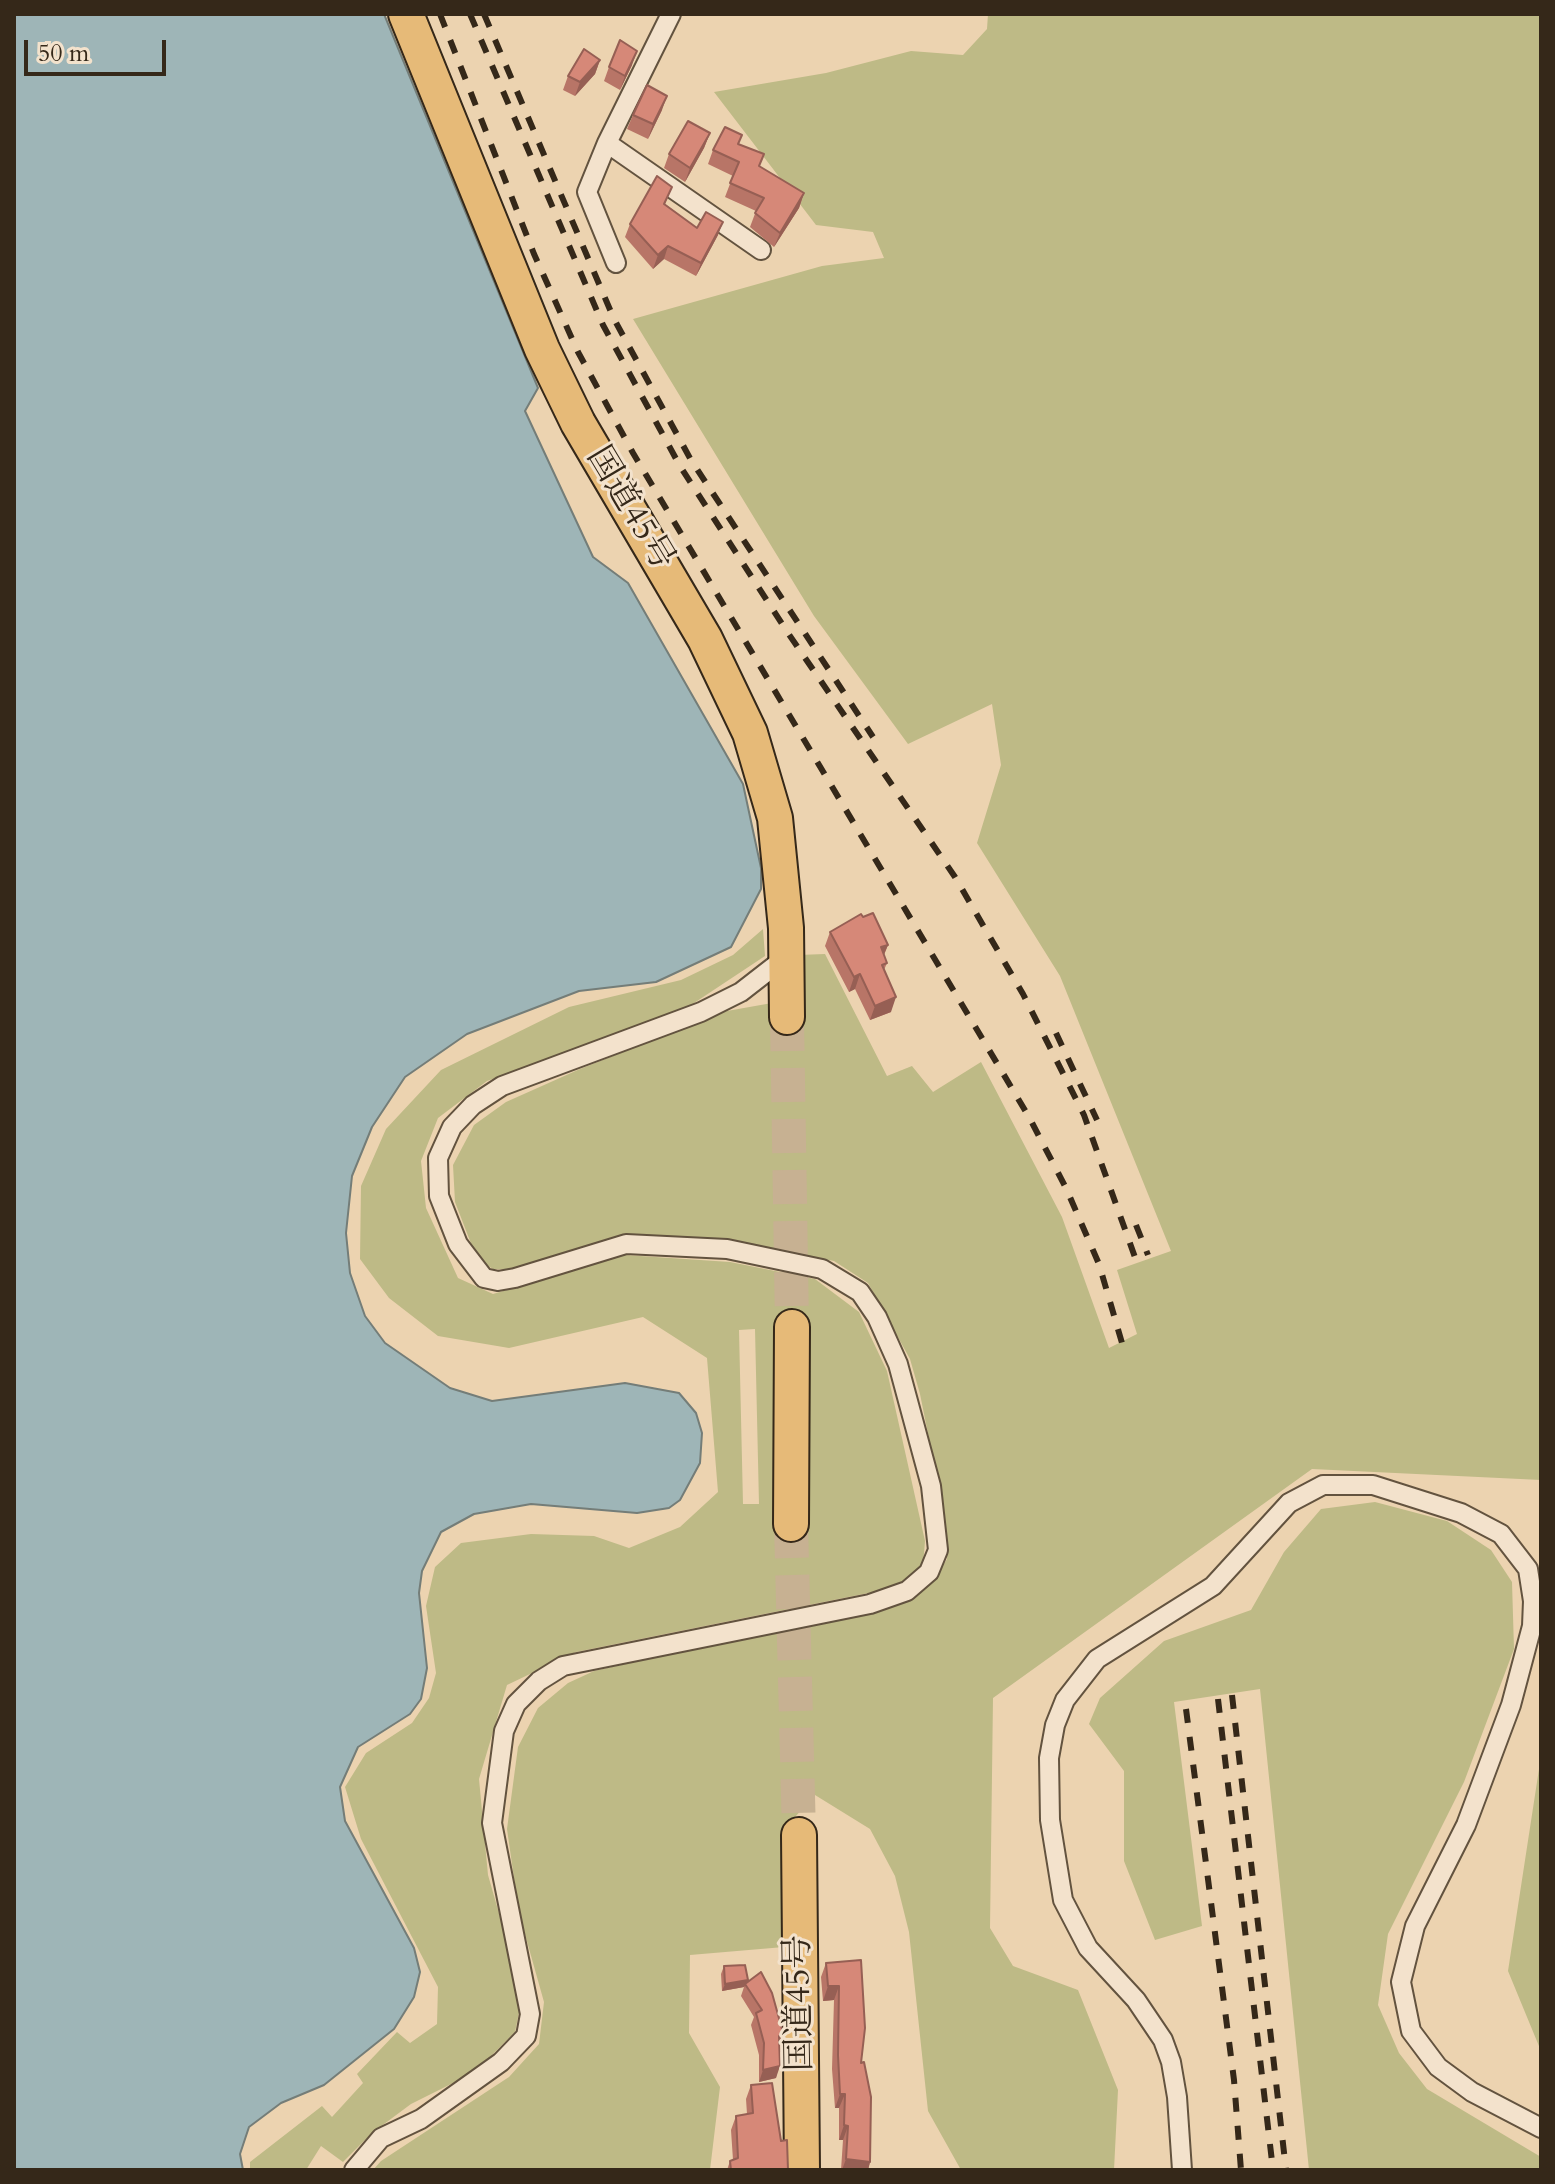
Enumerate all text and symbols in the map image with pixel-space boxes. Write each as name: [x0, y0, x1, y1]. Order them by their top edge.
scale bar: [28, 24, 170, 74]
text: 50 m: [38, 37, 89, 70]
street label: 国道45号: [576, 440, 682, 578]
street label: 国道45号: [779, 1934, 823, 2072]

